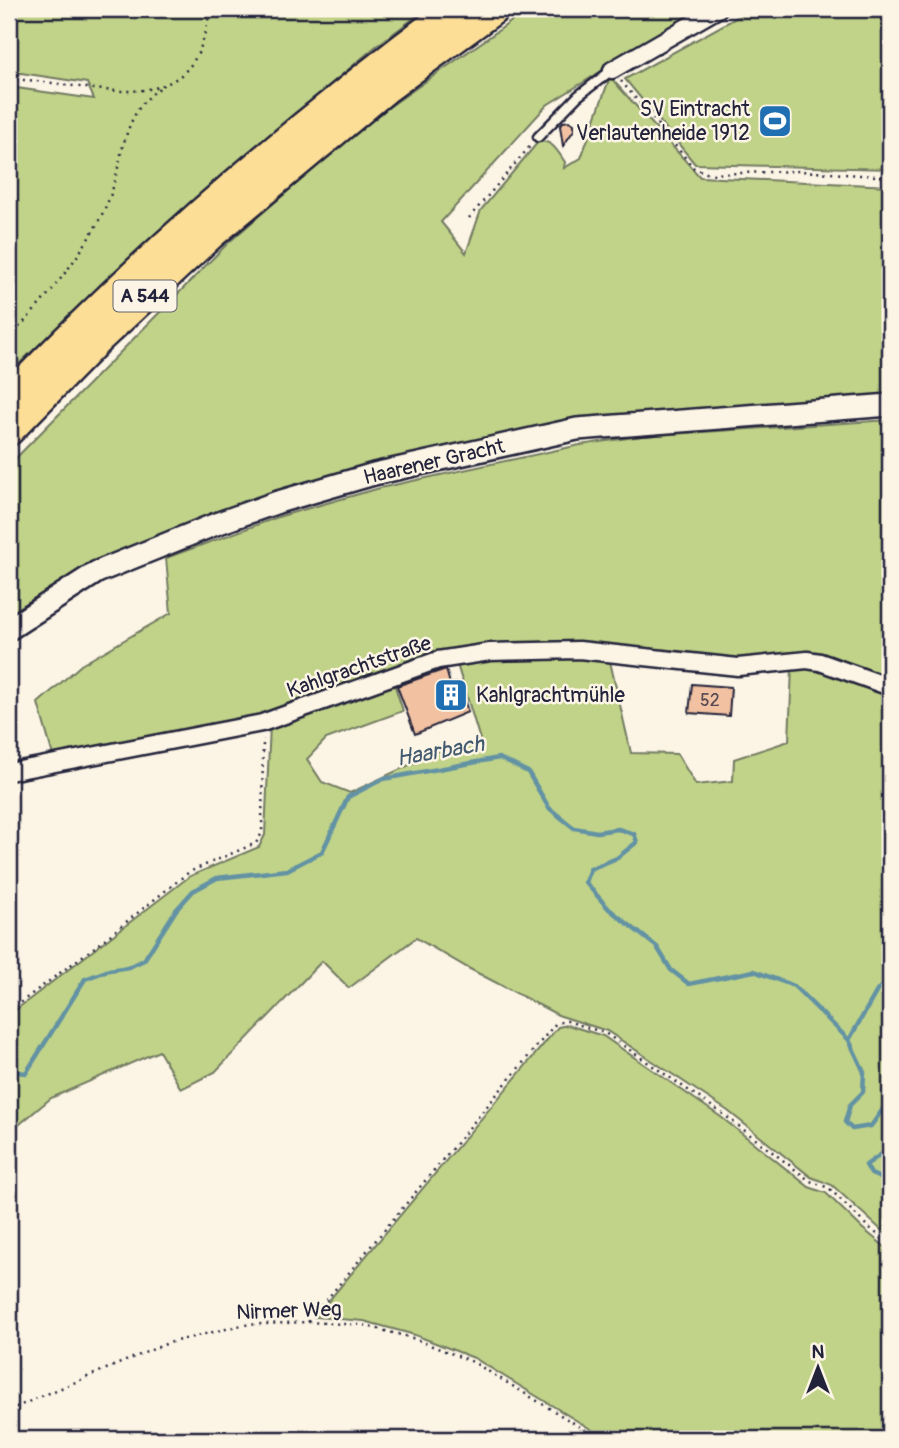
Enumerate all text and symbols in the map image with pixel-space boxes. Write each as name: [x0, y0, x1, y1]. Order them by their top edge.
place label: SV Eintracht Verlautenheide 1912: [576, 96, 751, 147]
sports icon: SV Eintracht Verlautenheide 1912: [756, 102, 794, 140]
road number: A 544: [114, 280, 176, 312]
street label: Haarener Gracht: [361, 432, 508, 491]
street label: Kahlgrachtstraße: [283, 629, 435, 704]
building icon: Kahlgrachtmühle: [432, 676, 470, 714]
place label: Kahlgrachtmühle: [476, 682, 625, 709]
house number: 52: [700, 689, 720, 712]
water label: Haarbach: [394, 729, 487, 773]
street label: Nirmer Weg: [236, 1296, 342, 1326]
north arrow: [783, 1332, 853, 1402]
text: N: [812, 1340, 825, 1364]

